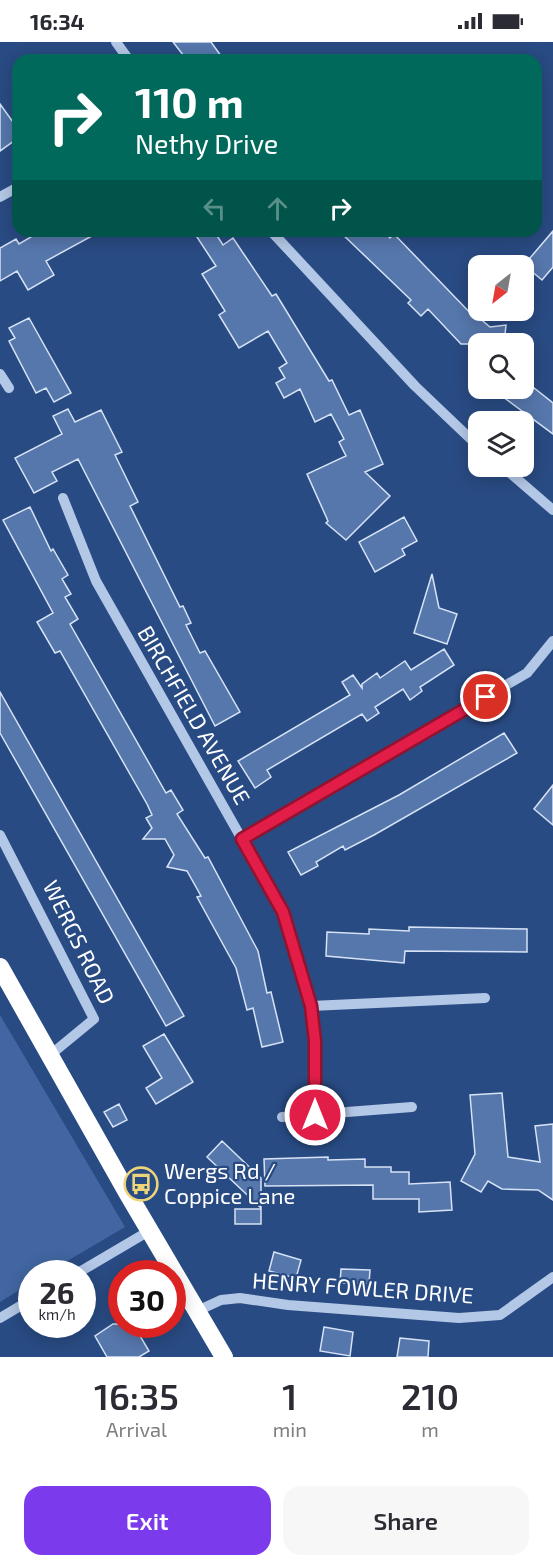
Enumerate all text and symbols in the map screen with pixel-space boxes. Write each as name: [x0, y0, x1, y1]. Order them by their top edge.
text: 16:34: [30, 8, 85, 34]
text: 110 m: [135, 76, 244, 126]
icon: right: [36, 78, 114, 156]
text: Nethy Drive: [135, 127, 278, 159]
icon: left: [198, 192, 231, 225]
icon: ahead: [261, 192, 294, 225]
icon: right: [324, 192, 357, 225]
north arrow: [468, 255, 534, 321]
map controls: [468, 255, 534, 477]
button: search: [468, 333, 534, 399]
button: layers: [468, 411, 534, 477]
street label: BIRCHFIELD AVENUE: [133, 621, 257, 808]
pin: [460, 671, 511, 722]
icon: arrive: [469, 680, 502, 713]
street label: WERGS ROAD: [39, 875, 121, 1008]
position arrow: [283, 1083, 347, 1147]
place label: Wergs Rd / Coppice Lane: [164, 1157, 295, 1208]
bus stop icon: Wergs Rd / Coppice Lane: [123, 1166, 159, 1202]
speed limit sign: 30: [108, 1260, 186, 1338]
street label: HENRY FOWLER DRIVE: [252, 1266, 475, 1308]
text: 26: [39, 1274, 75, 1310]
text: km/h: [38, 1305, 76, 1323]
text: 16:35: [94, 1374, 179, 1417]
text: 1: [282, 1374, 297, 1417]
text: 210: [401, 1374, 459, 1417]
text: Arrival: [106, 1417, 167, 1441]
text: min: [273, 1417, 307, 1441]
text: m: [421, 1417, 439, 1441]
button: Exit: [24, 1486, 271, 1555]
button: Share: [283, 1486, 529, 1555]

